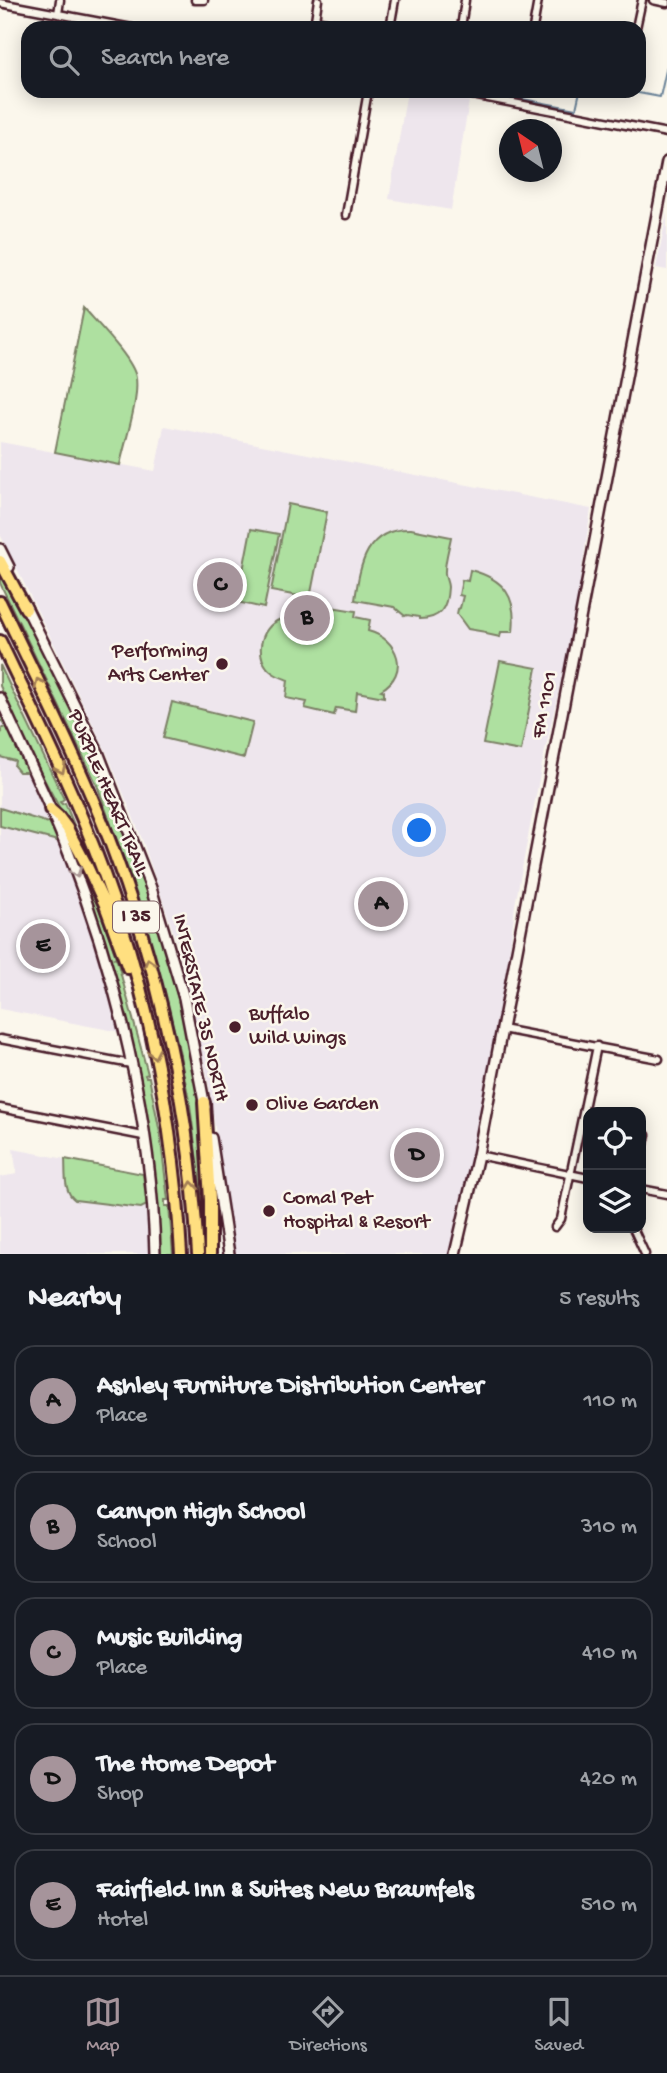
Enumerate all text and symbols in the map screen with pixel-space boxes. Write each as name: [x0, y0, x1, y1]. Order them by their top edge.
search box: [21, 21, 646, 98]
icon: search: [45, 41, 83, 79]
text: Search here: [101, 44, 229, 75]
north arrow: [499, 119, 562, 182]
pin: C: [197, 559, 243, 611]
pin: B: [284, 592, 330, 644]
place label: Performing Arts Center: [108, 640, 210, 689]
marker: Performing Arts Center: [214, 656, 230, 672]
street label: FM 1101: [527, 669, 565, 742]
one-way arrow: [33, 678, 47, 690]
street label: PURPLE HEART TRAIL: [60, 705, 154, 881]
one-way arrow: [53, 762, 67, 774]
your location: [402, 813, 436, 847]
one-way arrow: [68, 866, 82, 878]
pin: A: [358, 878, 404, 930]
road number: I 35: [113, 902, 159, 932]
street label: INTERSTATE 35 NORTH: [165, 912, 233, 1105]
pin: E: [20, 920, 66, 972]
one-way arrow: [143, 957, 158, 969]
place label: Buffalo Wild Wings: [248, 1003, 347, 1052]
marker: Buffalo Wild Wings: [227, 1019, 243, 1035]
one-way arrow: [146, 1048, 161, 1060]
place label: Olive Garden: [266, 1093, 378, 1118]
marker: Olive Garden: [244, 1097, 260, 1113]
map controls: [583, 1107, 646, 1233]
button: locate: [583, 1107, 646, 1170]
pin: D: [394, 1129, 440, 1181]
button: layers: [583, 1170, 646, 1233]
one-way arrow: [185, 1180, 200, 1192]
place label: Comal Pet Hospital & Resort: [283, 1187, 432, 1236]
marker: Comal Pet Hospital & Resort: [261, 1203, 277, 1219]
text: Nearby: [28, 1282, 121, 1317]
text: 5 results: [559, 1286, 639, 1313]
text: Ashley Furniture Distribution Center: [97, 1372, 483, 1403]
text: A: [46, 1388, 60, 1415]
text: 110 m: [584, 1388, 637, 1415]
text: Place: [97, 1403, 147, 1430]
text: Canyon High School: [97, 1498, 306, 1529]
text: B: [47, 1514, 59, 1541]
text: 310 m: [581, 1514, 637, 1541]
text: School: [97, 1529, 157, 1556]
text: Music Building: [97, 1624, 242, 1655]
text: C: [47, 1640, 59, 1667]
text: 410 m: [582, 1640, 637, 1667]
text: Place: [97, 1655, 147, 1682]
text: The Home Depot: [97, 1750, 274, 1781]
text: D: [46, 1766, 61, 1793]
text: 420 m: [580, 1766, 637, 1793]
text: Shop: [97, 1781, 143, 1808]
text: Fairfield Inn & Suites New Braunfels: [97, 1876, 474, 1907]
text: E: [46, 1892, 60, 1919]
text: 510 m: [581, 1892, 637, 1919]
text: Hotel: [97, 1907, 148, 1934]
tab: Map: [84, 1993, 122, 2058]
tab: Directions: [290, 1993, 367, 2058]
tab: Saved: [534, 1993, 583, 2058]

